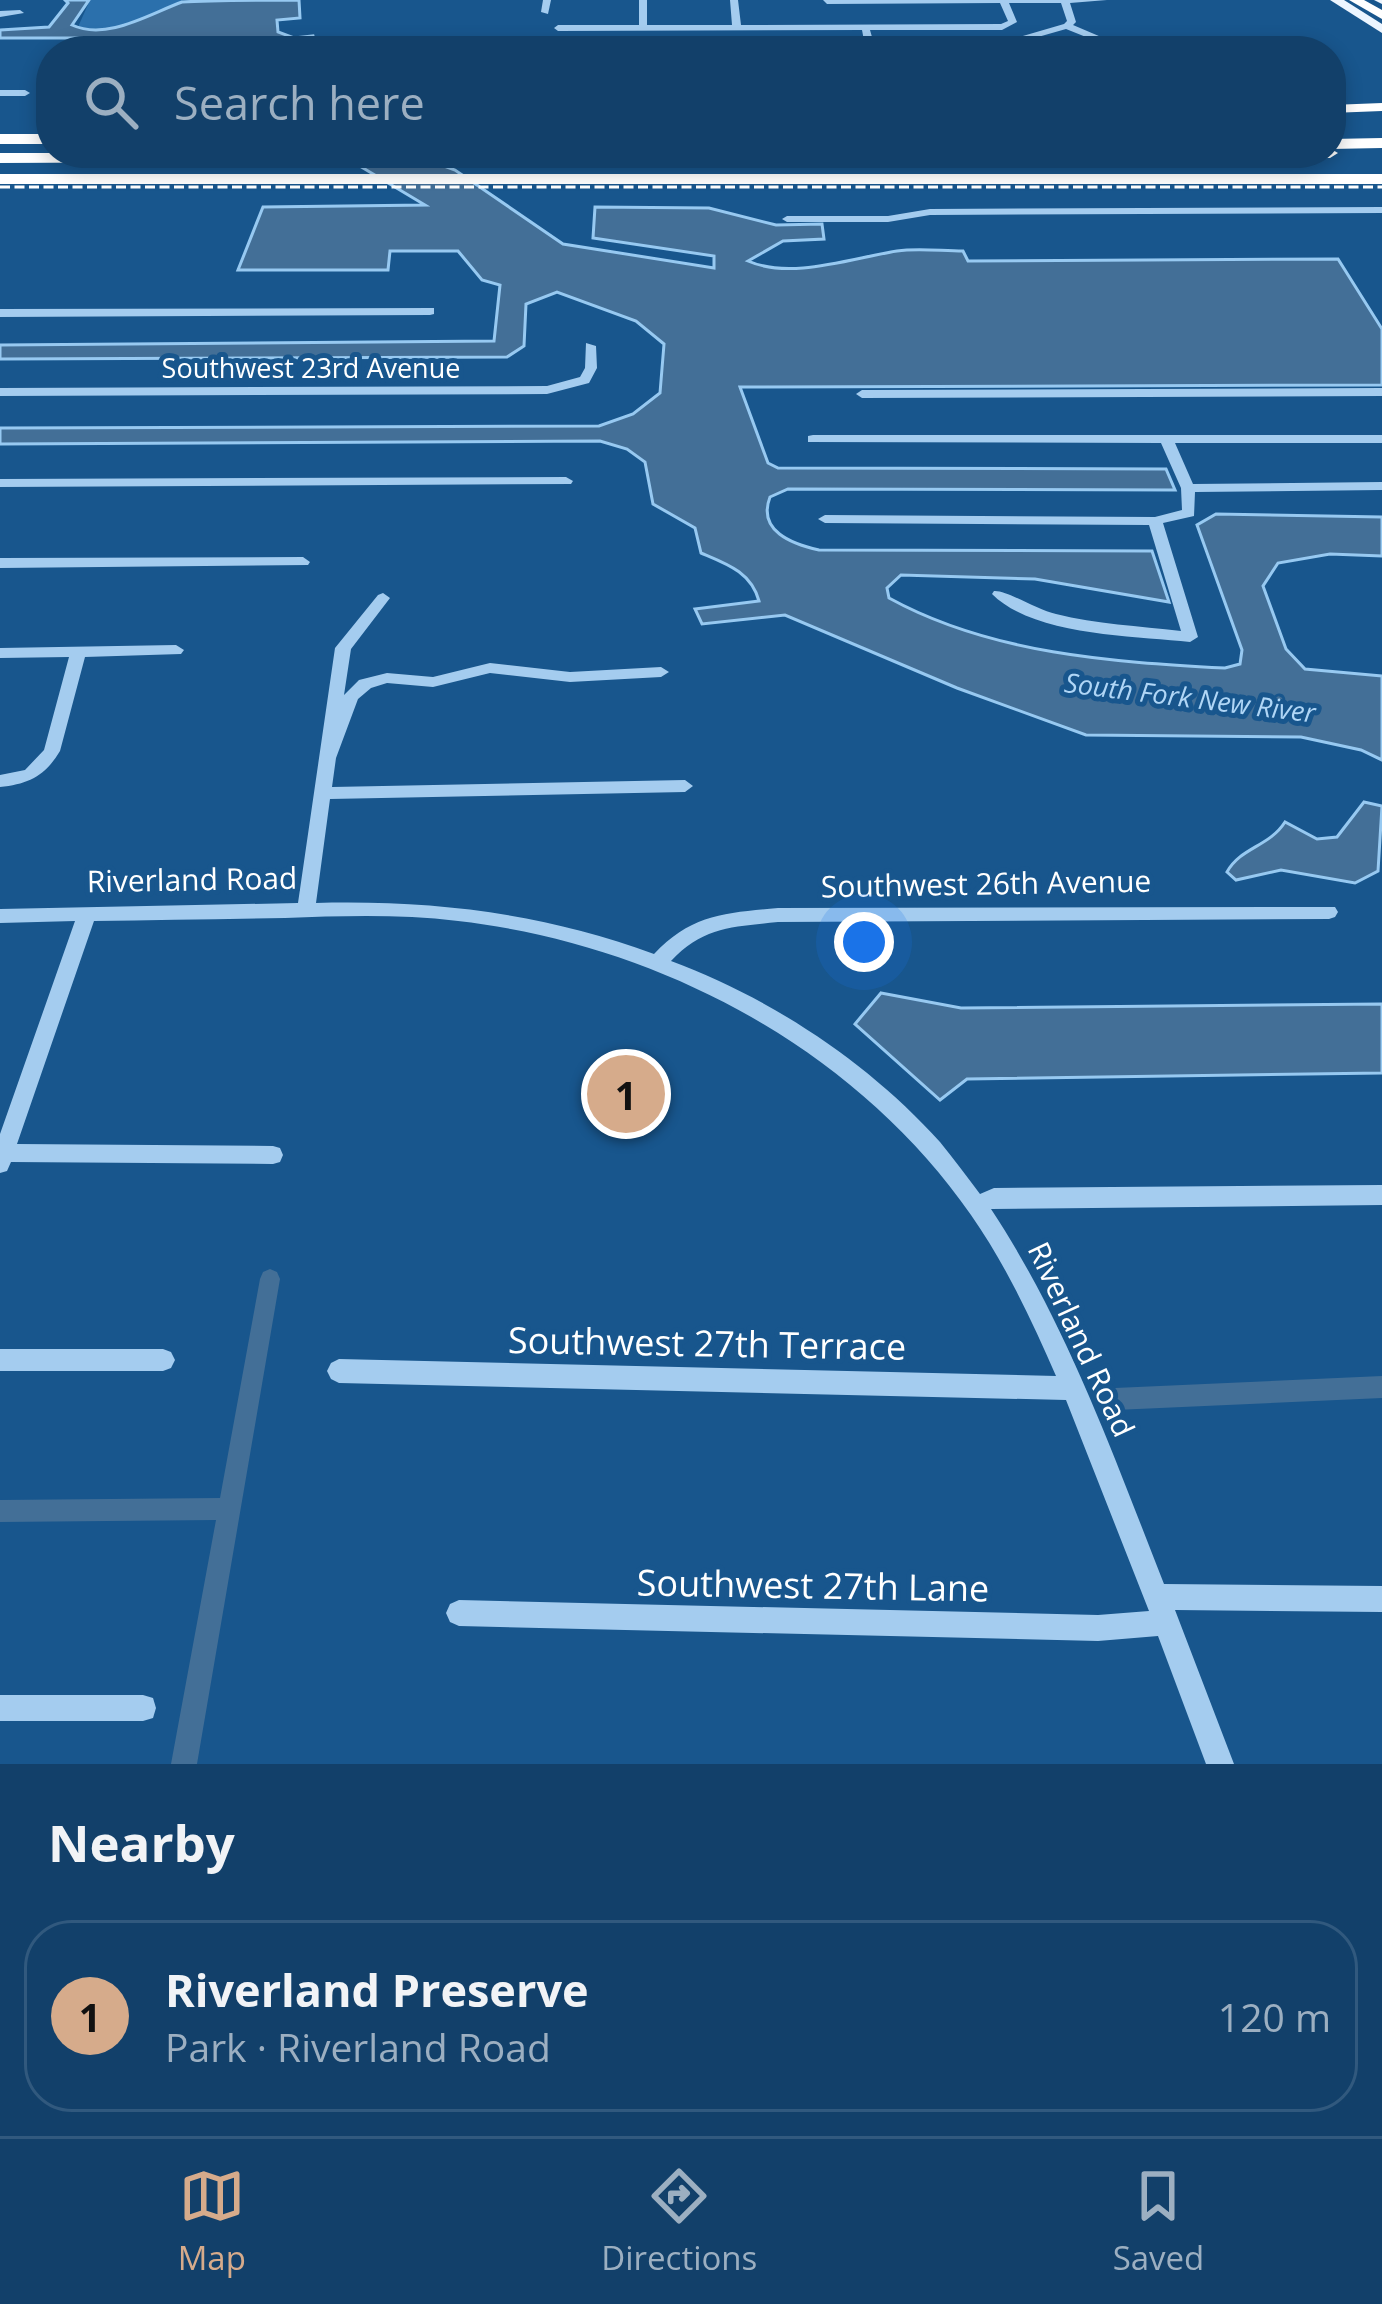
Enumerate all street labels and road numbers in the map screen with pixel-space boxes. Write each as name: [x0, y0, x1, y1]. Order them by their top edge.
street label: Southwest 23rd Avenue: [162, 349, 460, 386]
street label: Riverland Road: [86, 857, 298, 901]
street label: Southwest 26th Avenue: [820, 860, 1152, 906]
street label: Riverland Road: [1019, 1235, 1145, 1443]
street label: Southwest 27th Terrace: [508, 1315, 906, 1371]
street label: Southwest 27th Lane: [636, 1557, 990, 1613]

